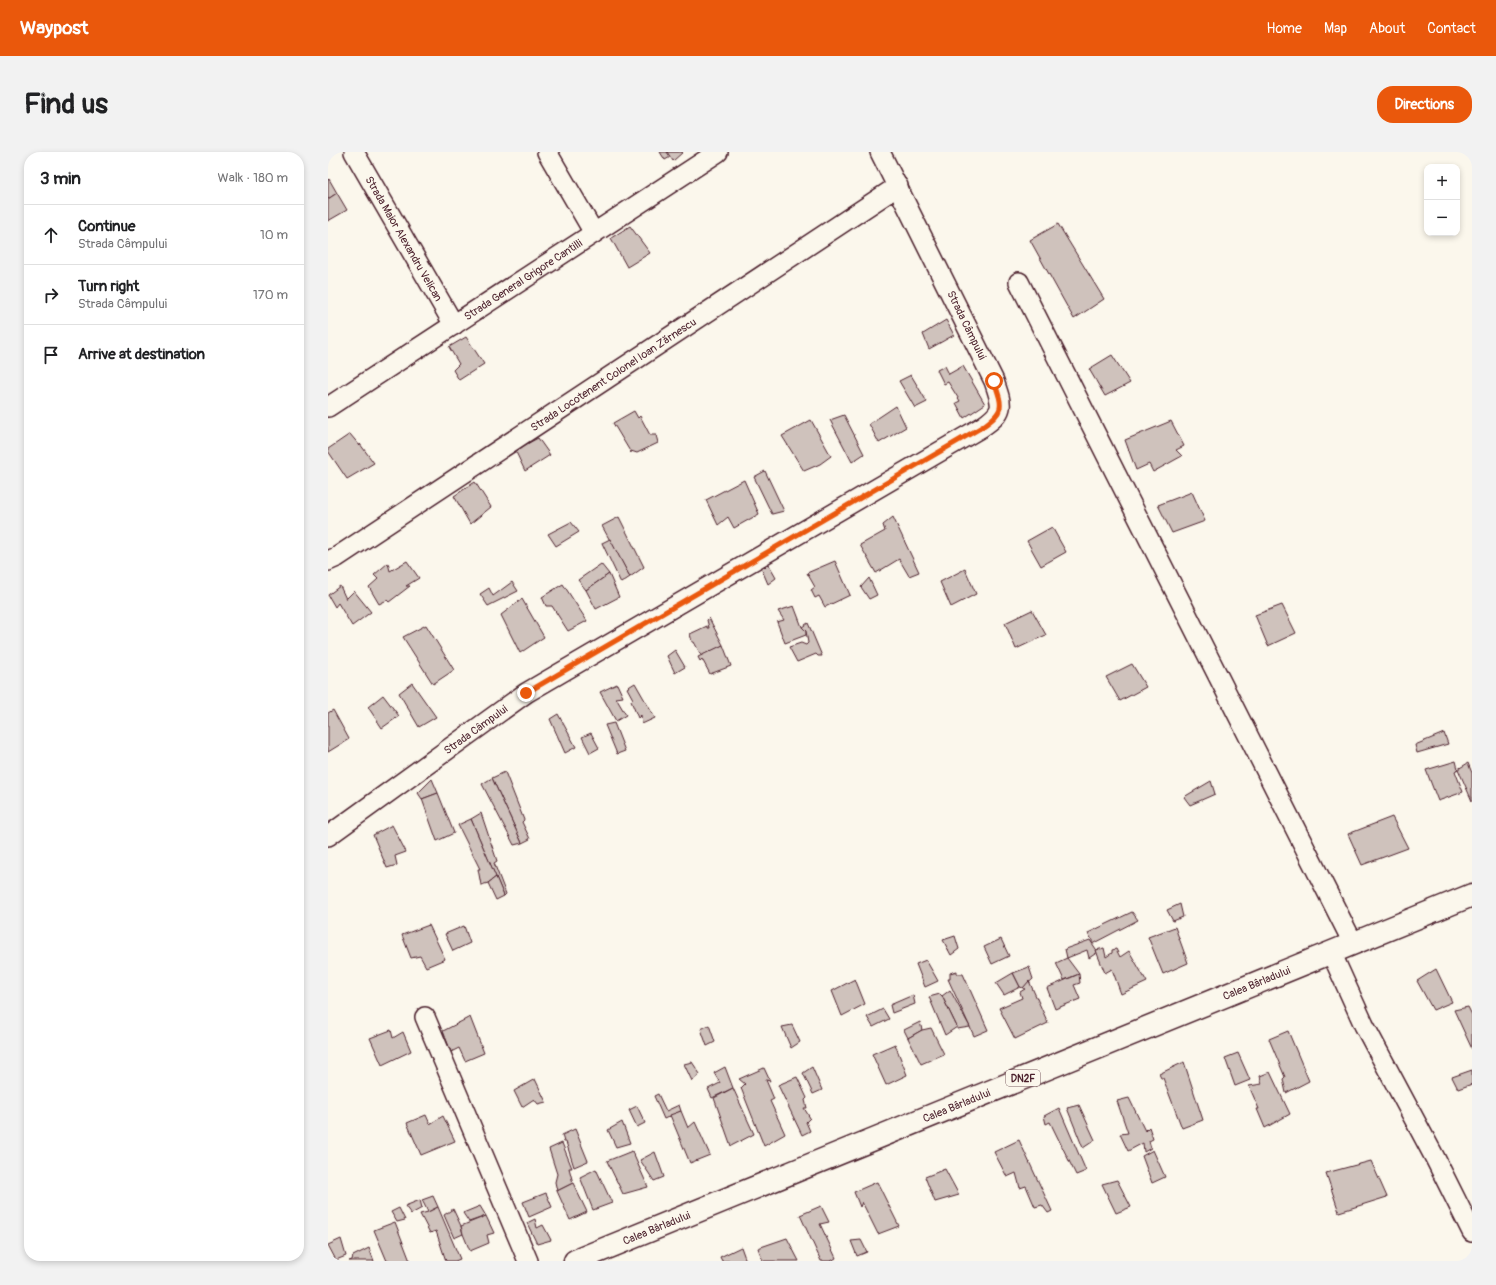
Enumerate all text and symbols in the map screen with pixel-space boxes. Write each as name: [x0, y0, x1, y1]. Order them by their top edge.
text: Waypost: [20, 16, 89, 40]
text: Home: [1267, 20, 1302, 37]
text: Map: [1324, 20, 1347, 37]
text: About: [1369, 20, 1405, 37]
text: Contact: [1427, 20, 1476, 37]
button: Directions: [1377, 86, 1472, 123]
text: Find us: [24, 87, 108, 122]
map controls: [1424, 164, 1460, 236]
button: +: [1424, 164, 1460, 200]
text: 3 min: [40, 168, 81, 189]
text: Walk · 180 m: [218, 170, 288, 186]
street label: Strada Maior Alexandru Velican: [362, 174, 445, 304]
button: −: [1424, 200, 1460, 236]
text: Continue: [78, 217, 136, 236]
icon: ahead: [40, 224, 62, 246]
text: 10 m: [260, 227, 288, 243]
text: Strada Câmpului: [78, 236, 167, 252]
street label: Strada General Grigore Cantilli: [462, 237, 585, 323]
text: Turn right: [78, 277, 139, 296]
icon: right: [40, 284, 62, 306]
text: 170 m: [253, 287, 288, 303]
street label: Strada Câmpului: [944, 289, 989, 362]
text: Strada Câmpului: [78, 296, 167, 312]
street label: Strada Locotenent Colonel Ioan Zărnescu: [528, 315, 699, 434]
icon: arrive: [40, 344, 62, 366]
text: Arrive at destination: [78, 345, 205, 364]
route start: [985, 372, 1003, 390]
route end: [517, 684, 535, 702]
street label: Strada Câmpului: [441, 702, 510, 757]
street label: Calea Bârladului: [1221, 964, 1292, 1003]
road number: DN2F: [1006, 1070, 1040, 1086]
street label: Calea Bârladului: [921, 1086, 992, 1125]
street label: Calea Bârladului: [621, 1209, 692, 1248]

